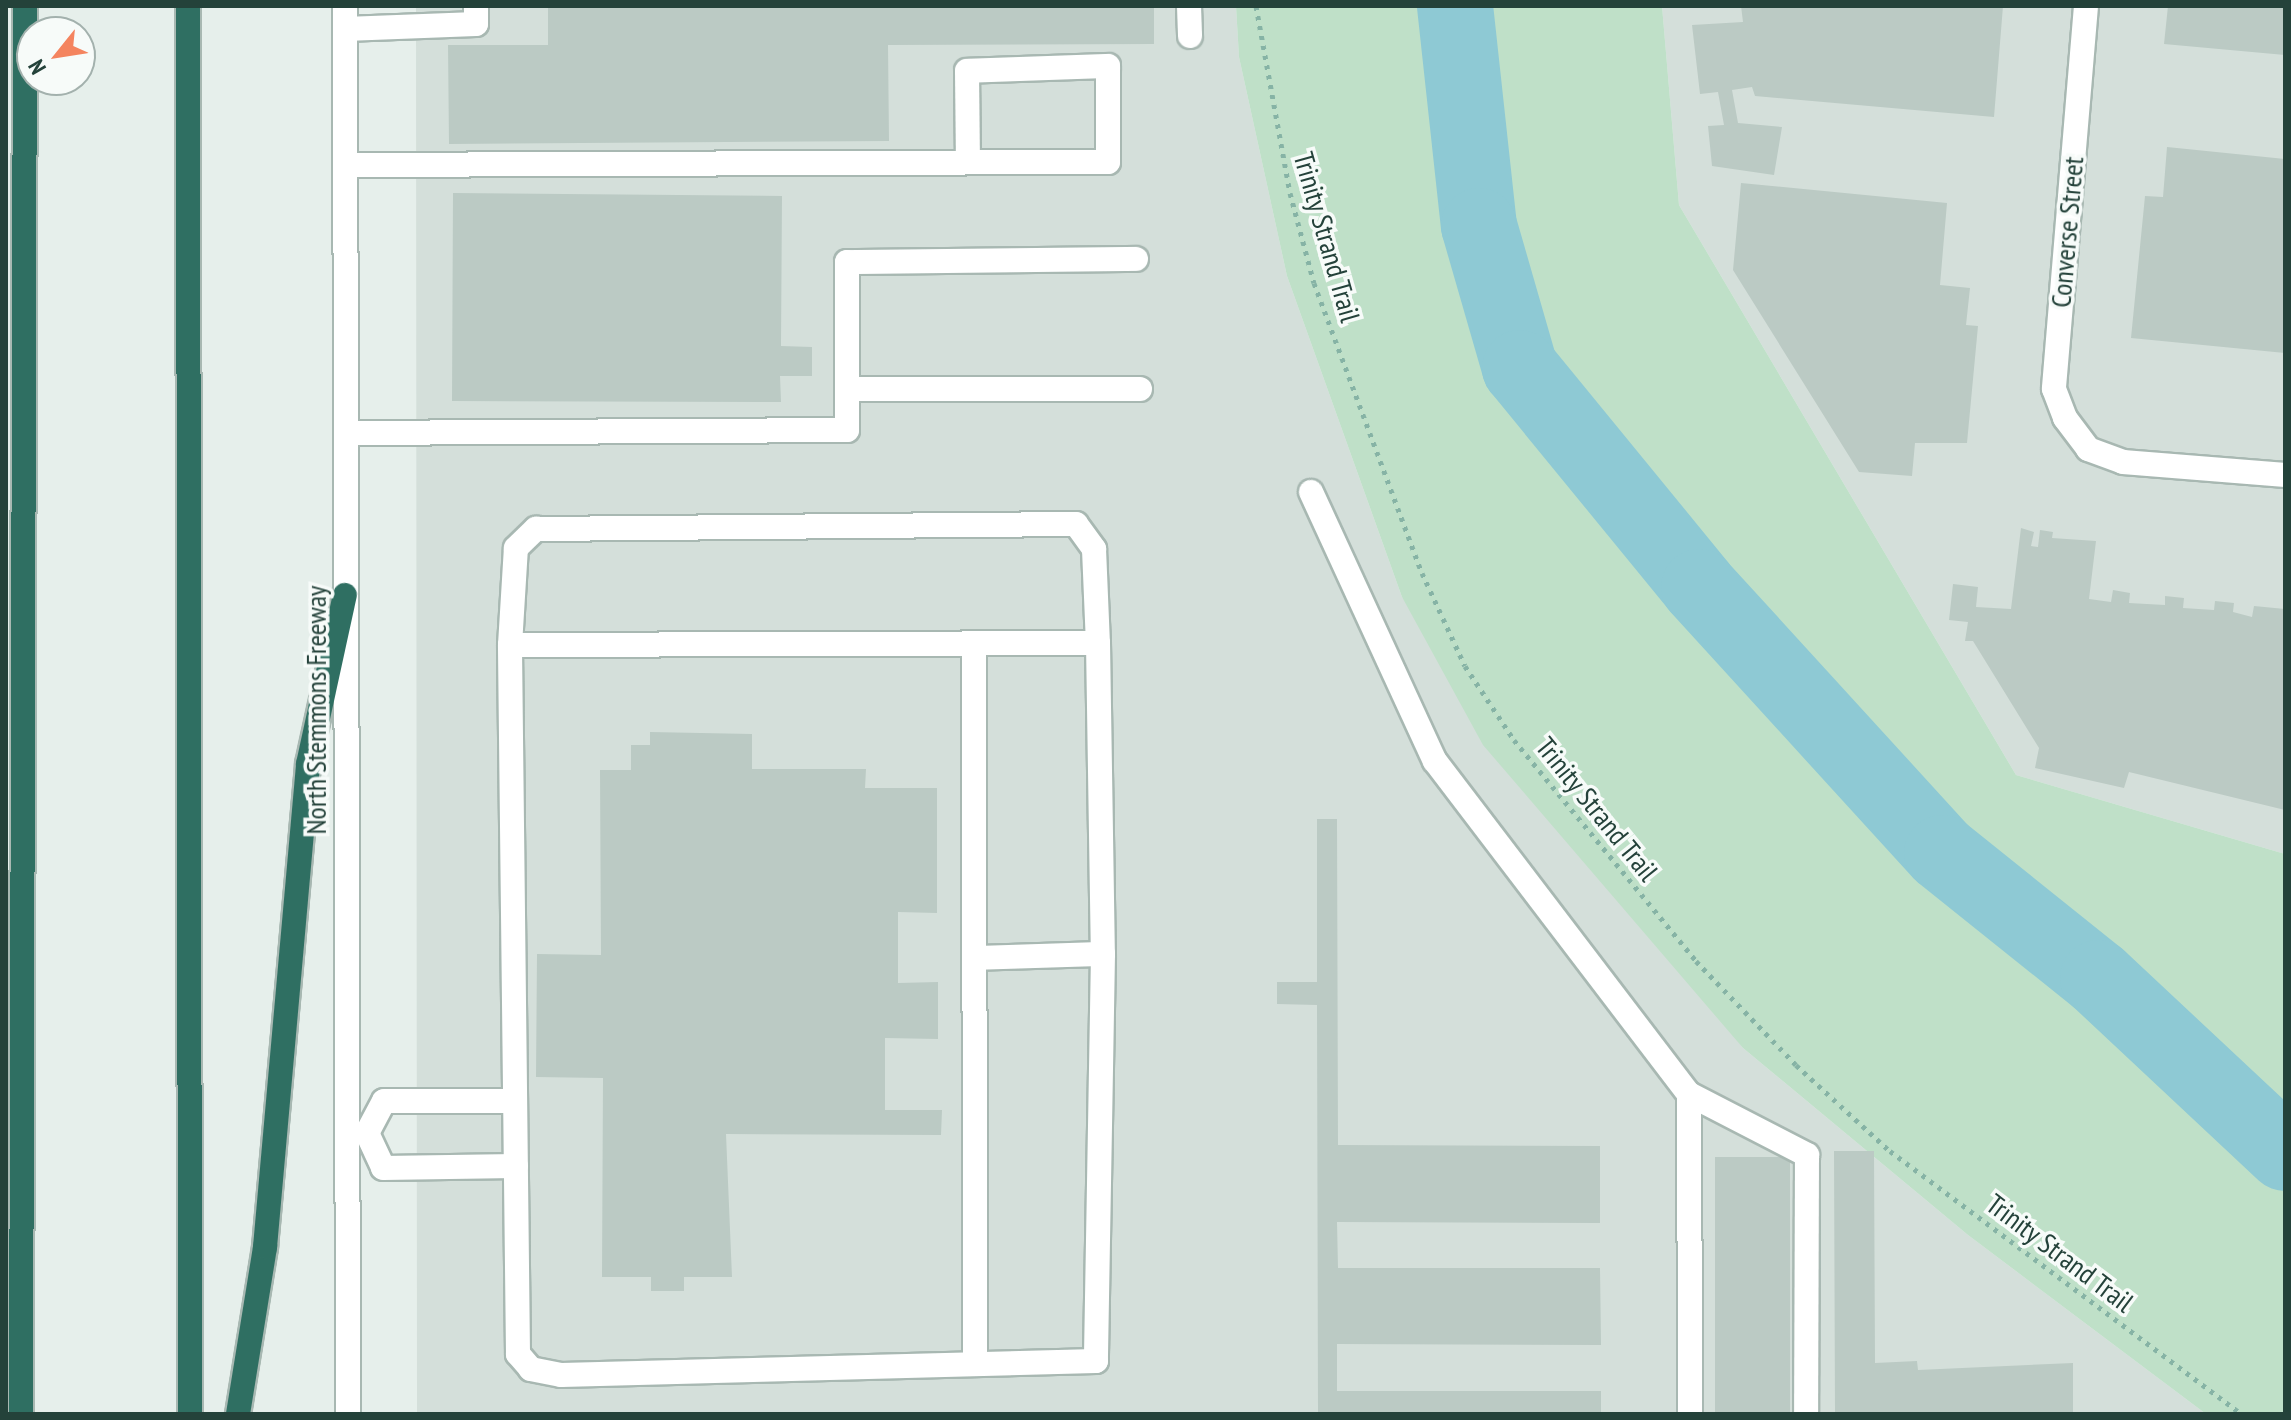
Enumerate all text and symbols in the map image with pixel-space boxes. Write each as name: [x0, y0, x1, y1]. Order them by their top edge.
north arrow: [16, 16, 96, 96]
text: N: [22, 55, 52, 79]
street label: Trinity Strand Trail: [1286, 147, 1368, 327]
street label: Converse Street: [2044, 155, 2090, 309]
street label: North Stemmons Freeway: [299, 586, 333, 834]
street label: Trinity Strand Trail: [1528, 730, 1666, 888]
street label: Trinity Strand Trail: [1979, 1186, 2141, 1320]

